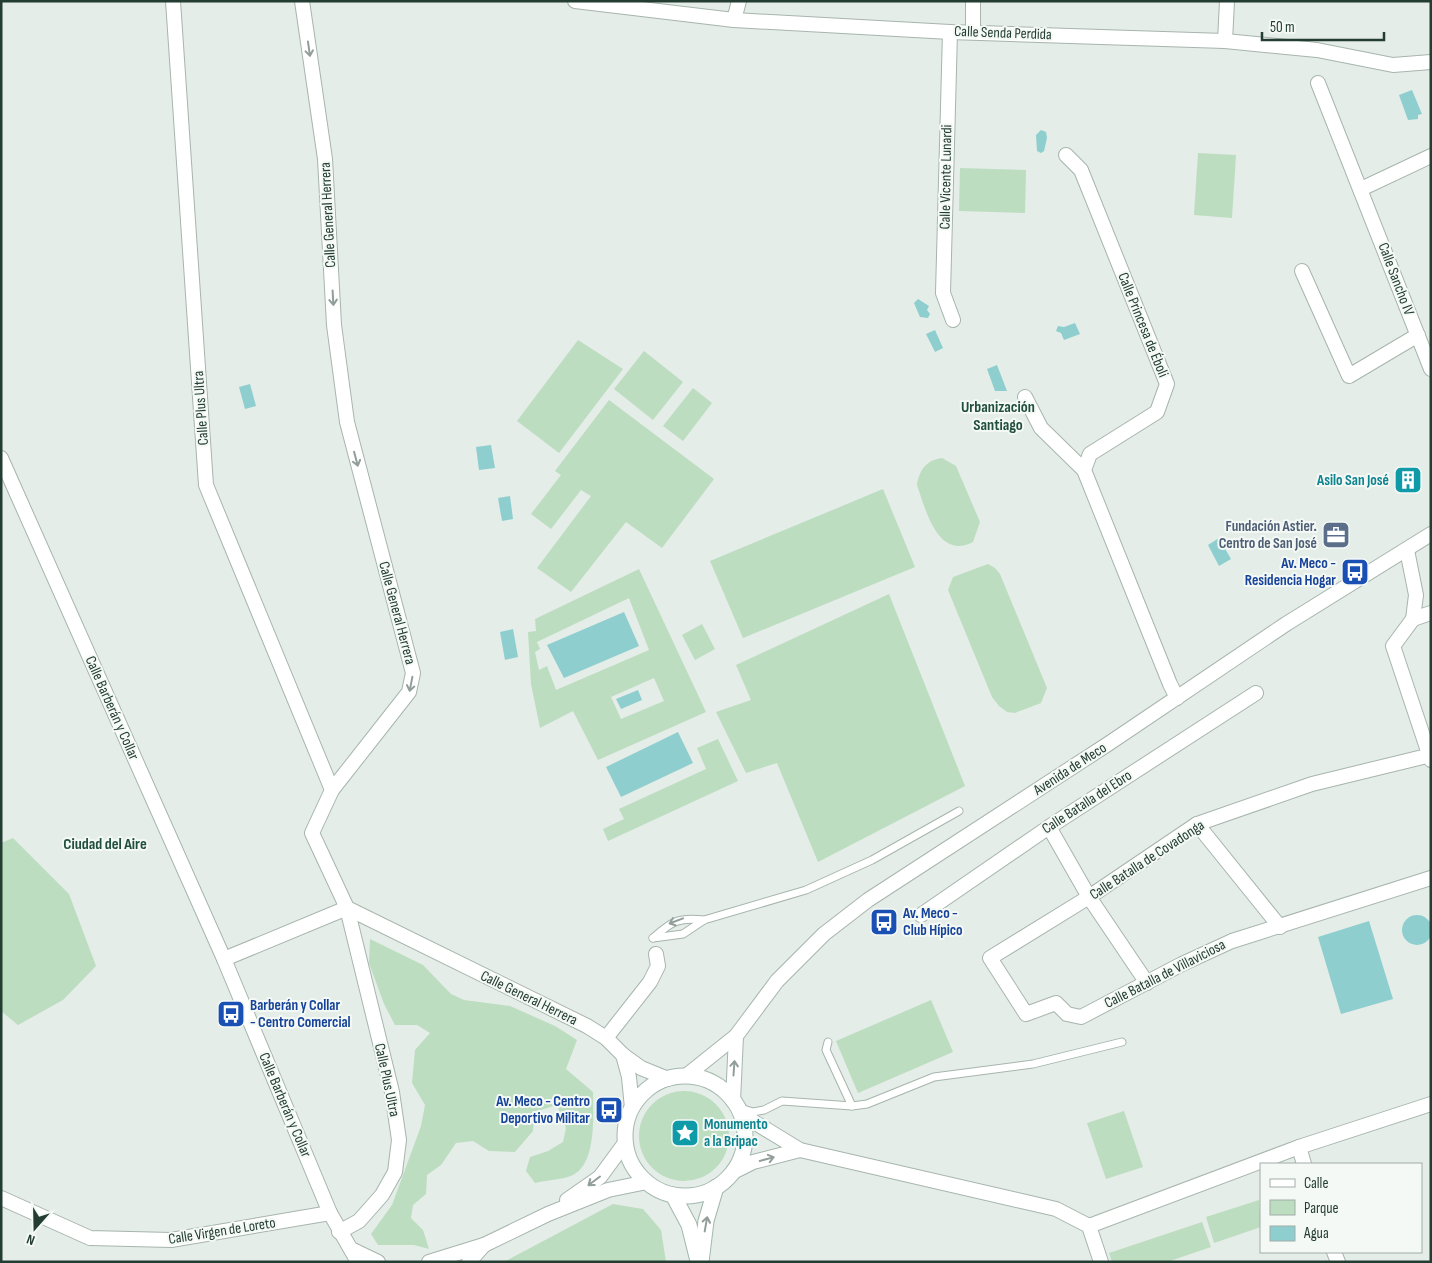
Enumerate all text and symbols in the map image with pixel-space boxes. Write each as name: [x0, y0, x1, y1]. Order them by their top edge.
scale bar: [1262, 10, 1384, 42]
text: 50 m: [1270, 18, 1295, 37]
street label: Calle Senda Perdida: [954, 22, 1052, 44]
one-way arrow: [304, 41, 314, 57]
street label: Calle Vicente Lunardi: [936, 124, 956, 230]
street label: Calle General Herrera: [316, 162, 340, 268]
street label: Calle Sancho IV: [1373, 240, 1419, 318]
street label: Calle Princesa de Éboli: [1113, 270, 1173, 380]
one-way arrow: [328, 290, 337, 306]
street label: Calle Plus Ultra: [189, 370, 213, 446]
district label: Urbanización Santiago: [961, 398, 1035, 435]
one-way arrow: [352, 450, 361, 466]
building icon: Asilo San José: [1393, 465, 1423, 495]
place label: Asilo San José: [1316, 471, 1389, 490]
place label: Fundación Astier. Centro de San José: [1219, 517, 1317, 553]
office icon: Fundación Astier. Centro de San José: [1321, 520, 1351, 550]
place label: Av. Meco - Residencia Hogar: [1245, 554, 1336, 590]
bus stop icon: Av. Meco - Residencia Hogar: [1340, 557, 1370, 587]
street label: Calle General Herrera: [374, 559, 420, 667]
street label: Calle Barberán y Collar: [81, 653, 144, 764]
one-way arrow: [405, 675, 415, 691]
street label: Avenida de Meco: [1029, 738, 1110, 800]
street label: Calle Batalla del Ebro: [1038, 766, 1136, 838]
street label: Calle Batalla de Covadonga: [1086, 816, 1208, 904]
district label: Ciudad del Aire: [63, 835, 147, 854]
place label: Av. Meco - Club Hípico: [902, 904, 963, 940]
bus stop icon: Av. Meco - Club Hípico: [869, 907, 899, 937]
one-way arrow: [669, 917, 684, 927]
street label: Calle Batalla de Villaviciosa: [1101, 935, 1229, 1013]
street label: Calle General Herrera: [477, 966, 581, 1030]
place label: Barberán y Collar - Centro Comercial: [250, 996, 351, 1032]
bus stop icon: Barberán y Collar - Centro Comercial: [216, 999, 246, 1029]
street label: Calle Plus Ultra: [370, 1042, 404, 1119]
street label: Calle Barberán y Collar: [254, 1050, 316, 1161]
one-way arrow: [729, 1061, 738, 1077]
place label: Av. Meco - Centro Deportivo Militar: [495, 1092, 590, 1128]
bus stop icon: Av. Meco - Centro Deportivo Militar: [594, 1095, 624, 1125]
place label: Monumento a la Bripac: [704, 1115, 768, 1151]
place icon: Monumento a la Bripac: [670, 1118, 700, 1148]
one-way arrow: [758, 1154, 774, 1163]
legend: [1260, 1163, 1422, 1253]
text: Calle: [1304, 1174, 1328, 1193]
one-way arrow: [588, 1175, 601, 1186]
text: Parque: [1304, 1199, 1339, 1218]
north arrow: [10, 1203, 60, 1253]
street label: Calle Virgen de Loreto: [167, 1213, 277, 1249]
one-way arrow: [702, 1216, 712, 1232]
text: Agua: [1303, 1224, 1329, 1243]
text: N: [24, 1230, 37, 1249]

